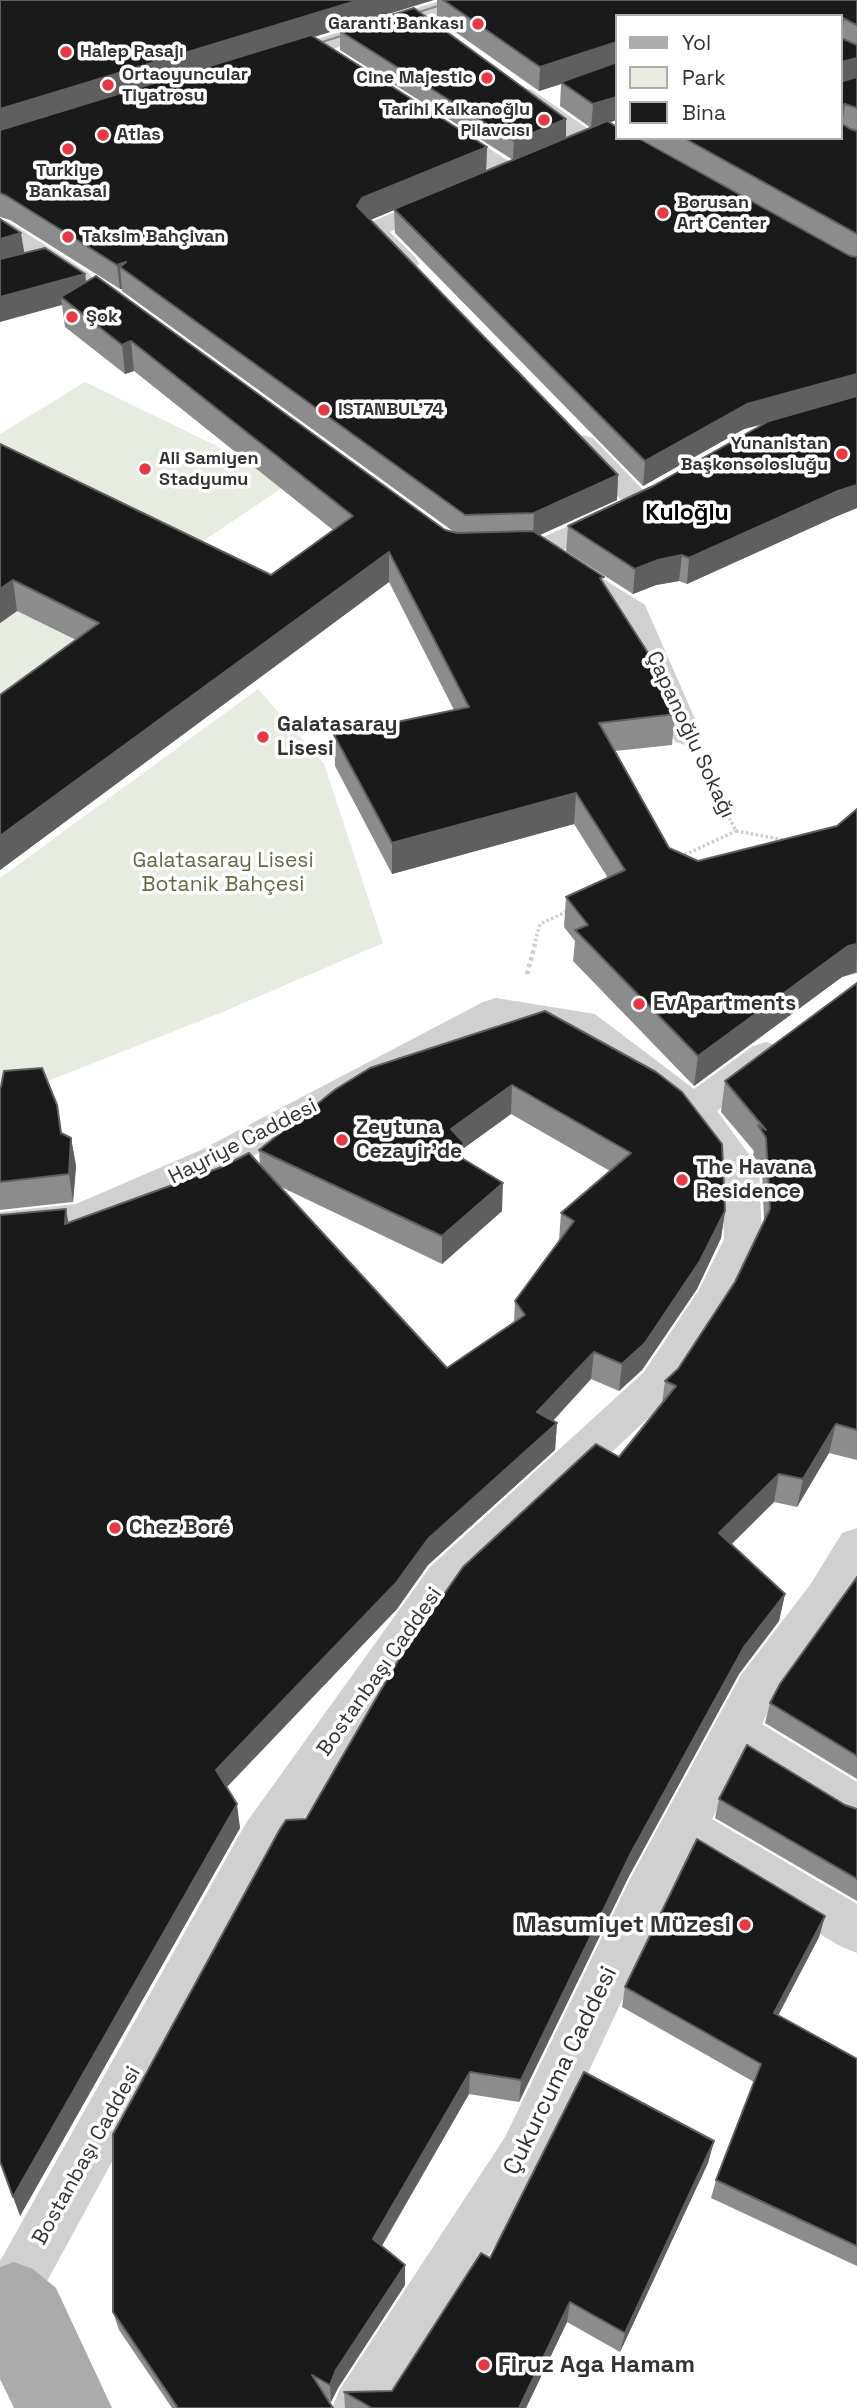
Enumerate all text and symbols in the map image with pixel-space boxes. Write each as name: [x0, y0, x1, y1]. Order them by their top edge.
place label: Garanti Bankası: [328, 13, 464, 35]
legend: [616, 14, 843, 140]
marker: Garanti Bankası: [470, 16, 486, 32]
text: Yol: [682, 29, 711, 56]
place label: Halep Pasajı: [80, 41, 184, 63]
marker: Halep Pasajı: [58, 44, 74, 60]
place label: Ortaoyuncular Tiyatrosu: [122, 64, 248, 106]
text: Park: [682, 64, 726, 91]
place label: Cine Majestic: [356, 67, 473, 89]
marker: Cine Majestic: [479, 70, 495, 86]
marker: Ortaoyuncular Tiyatrosu: [100, 77, 116, 93]
place label: Tarihi Kalkanoğlu Pilavcısı: [382, 99, 530, 142]
text: Bina: [682, 99, 726, 126]
marker: Tarihi Kalkanoğlu Pilavcısı: [536, 112, 552, 128]
place label: Atlas: [117, 124, 161, 146]
marker: Atlas: [95, 127, 111, 143]
marker: Turkiye Bankasai: [60, 141, 76, 157]
place label: Turkiye Bankasai: [29, 160, 107, 202]
place label: Borusan Art Center: [677, 192, 767, 234]
marker: Borusan Art Center: [655, 205, 671, 221]
place label: Taksim Bahçivan: [82, 226, 225, 248]
marker: Taksim Bahçivan: [60, 229, 76, 245]
place label: Şok: [86, 306, 118, 328]
marker: Şok: [64, 309, 80, 325]
place label: ISTANBUL'74: [338, 399, 444, 421]
marker: ISTANBUL'74: [316, 402, 332, 418]
place label: Yunanistan Başkonsolosluğu: [680, 433, 828, 476]
marker: Yunanistan Başkonsolosluğu: [834, 446, 850, 462]
place label: Ali Samiyen Stadyumu: [159, 448, 259, 490]
marker: Ali Samiyen Stadyumu: [137, 461, 153, 477]
district label: Kuloğlu: [645, 500, 729, 528]
street label: Çapanoğlu Sokağı: [640, 648, 740, 822]
place label: Galatasaray Lisesi: [277, 712, 398, 762]
marker: Galatasaray Lisesi: [255, 729, 271, 745]
park label: Galatasaray Lisesi Botanik Bahçesi: [132, 848, 314, 898]
place label: EvApartments: [653, 991, 796, 1017]
marker: EvApartments: [631, 996, 647, 1012]
street label: Hayriye Caddesi: [165, 1094, 321, 1190]
place label: Zeytuna Cezayir'de: [356, 1115, 462, 1165]
marker: Zeytuna Cezayir'de: [334, 1132, 350, 1148]
place label: The Havana Residence: [696, 1155, 813, 1205]
marker: The Havana Residence: [674, 1172, 690, 1188]
place label: Chez Boré: [129, 1515, 230, 1541]
marker: Chez Boré: [107, 1520, 123, 1536]
street label: Bostanbaşı Caddesi: [312, 1583, 448, 1761]
place label: Masumiyet Müzesi: [516, 1911, 731, 1939]
marker: Masumiyet Müzesi: [737, 1917, 753, 1933]
street label: Çukurcuma Caddesi: [498, 1962, 624, 2180]
street label: Bostanbaşı Caddesi: [27, 2062, 147, 2250]
place label: Firuz Aga Hamam: [498, 2351, 695, 2379]
marker: Firuz Aga Hamam: [476, 2357, 492, 2373]

